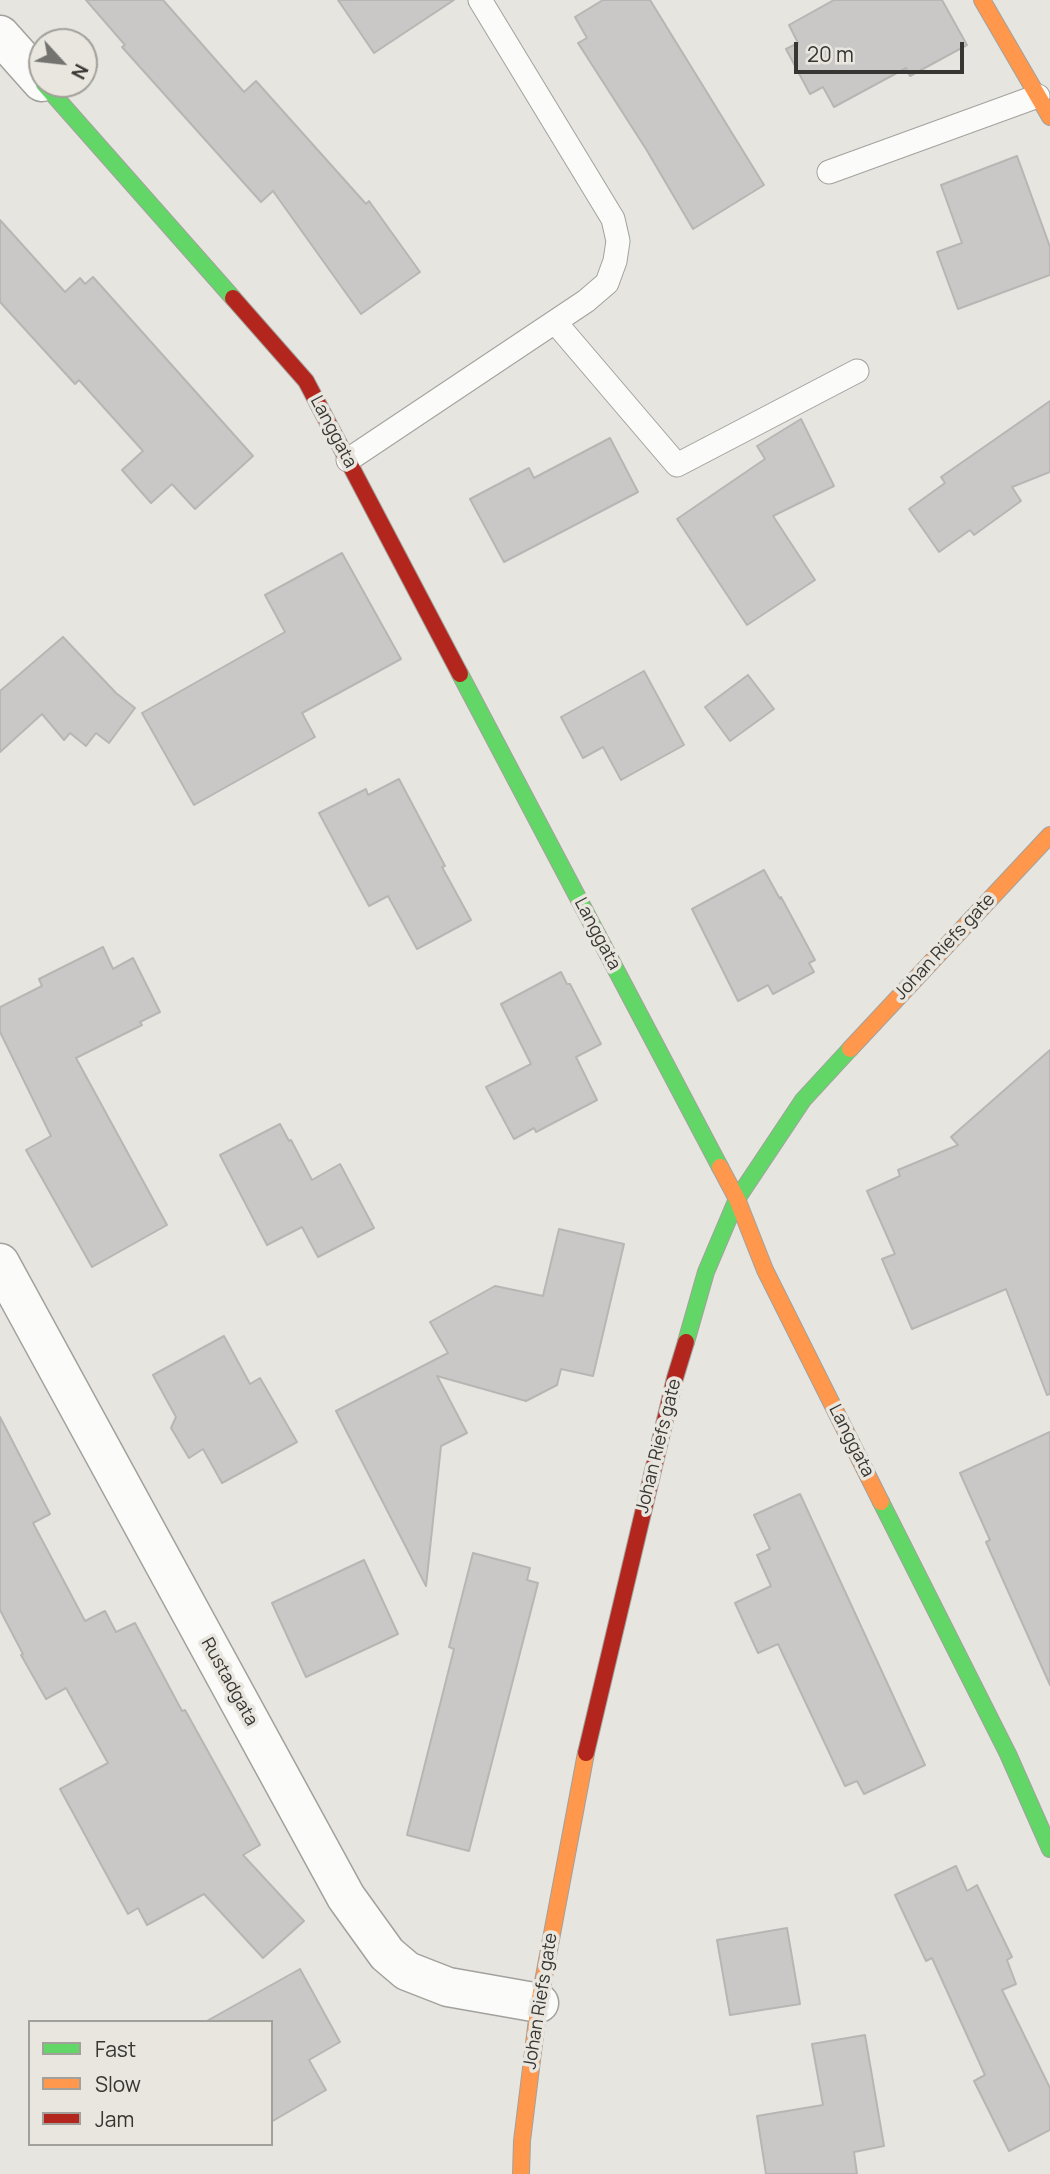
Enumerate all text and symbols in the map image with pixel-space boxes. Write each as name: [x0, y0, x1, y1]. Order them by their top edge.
north arrow: [28, 28, 98, 98]
scale bar: [798, 28, 968, 72]
text: 20 m: [807, 40, 854, 68]
text: N: [65, 60, 95, 84]
street label: Langgata: [305, 392, 361, 472]
street label: Johan Riefs gate: [890, 889, 1000, 1005]
street label: Langgata: [569, 894, 625, 974]
street label: Johan Riefs gate: [632, 1377, 686, 1515]
street label: Langgata: [824, 1401, 878, 1481]
street label: Rustadgata: [196, 1634, 262, 1730]
street label: Johan Riefs gate: [520, 1931, 562, 2071]
legend: [28, 2020, 273, 2146]
text: Fast: [95, 2035, 136, 2063]
text: Slow: [95, 2070, 141, 2098]
text: Jam: [95, 2105, 134, 2133]

